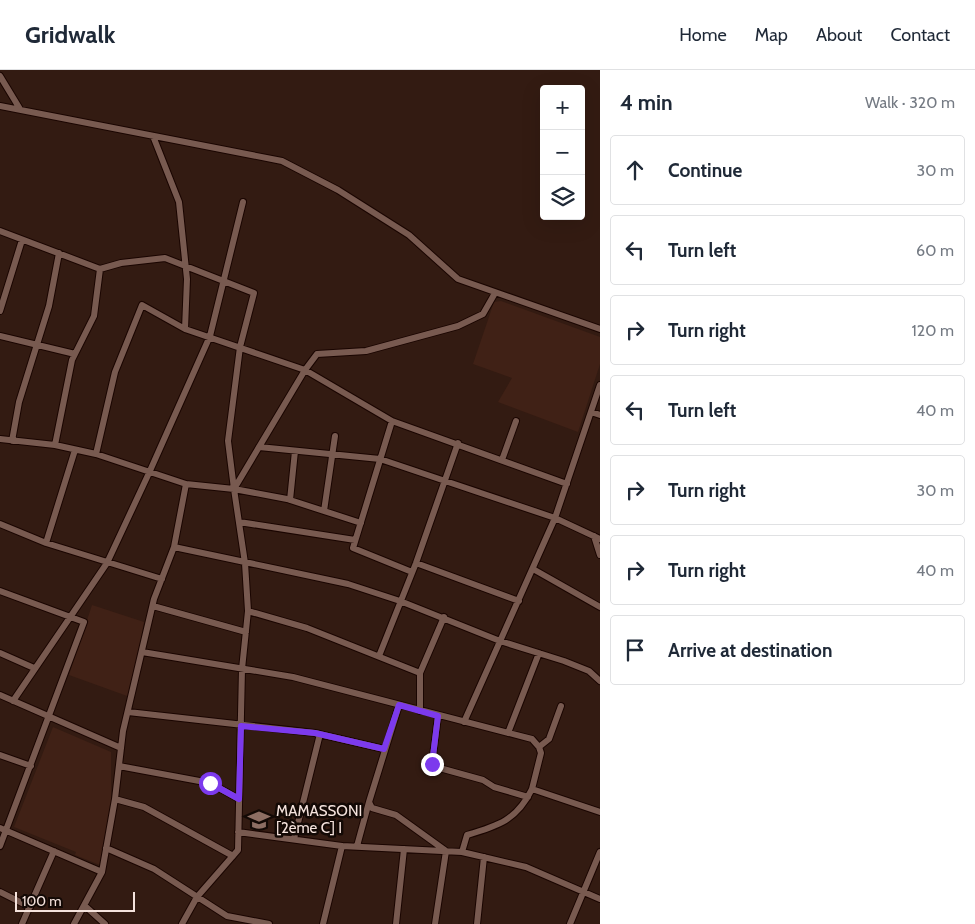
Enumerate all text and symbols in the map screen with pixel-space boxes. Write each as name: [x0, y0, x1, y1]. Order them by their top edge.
text: Gridwalk: [25, 20, 115, 49]
text: Home: [679, 24, 727, 46]
text: Map: [755, 24, 788, 46]
text: About: [816, 24, 862, 46]
text: Contact: [890, 24, 950, 46]
map controls: [540, 85, 585, 220]
button: +: [540, 85, 585, 130]
text: 4 min: [620, 90, 673, 115]
text: Walk · 320 m: [865, 93, 955, 112]
button: −: [540, 130, 585, 175]
icon: ahead: [621, 156, 649, 184]
text: Continue: [668, 159, 742, 182]
text: 30 m: [917, 161, 954, 180]
button: layers: [540, 175, 585, 220]
icon: left: [621, 236, 649, 264]
text: Turn left: [668, 239, 736, 262]
text: 60 m: [916, 241, 954, 260]
icon: right: [621, 316, 649, 344]
text: Turn right: [668, 319, 746, 342]
text: 120 m: [912, 321, 954, 340]
icon: left: [621, 396, 649, 424]
text: Turn left: [668, 399, 736, 422]
text: 40 m: [916, 401, 954, 420]
icon: right: [621, 476, 649, 504]
text: Turn right: [668, 479, 746, 502]
text: 30 m: [917, 481, 954, 500]
icon: right: [621, 556, 649, 584]
text: Turn right: [668, 559, 746, 582]
text: 40 m: [916, 561, 954, 580]
icon: arrive: [621, 636, 649, 664]
text: Arrive at destination: [668, 639, 832, 662]
route end: [421, 753, 444, 776]
route start: [199, 772, 222, 795]
place label: MAMASSONI [2ème C] I: [276, 802, 362, 837]
school or university icon: MAMASSONI [2ème C] I: [246, 807, 272, 833]
scale bar: [15, 889, 135, 912]
text: 100 m: [22, 892, 62, 910]

